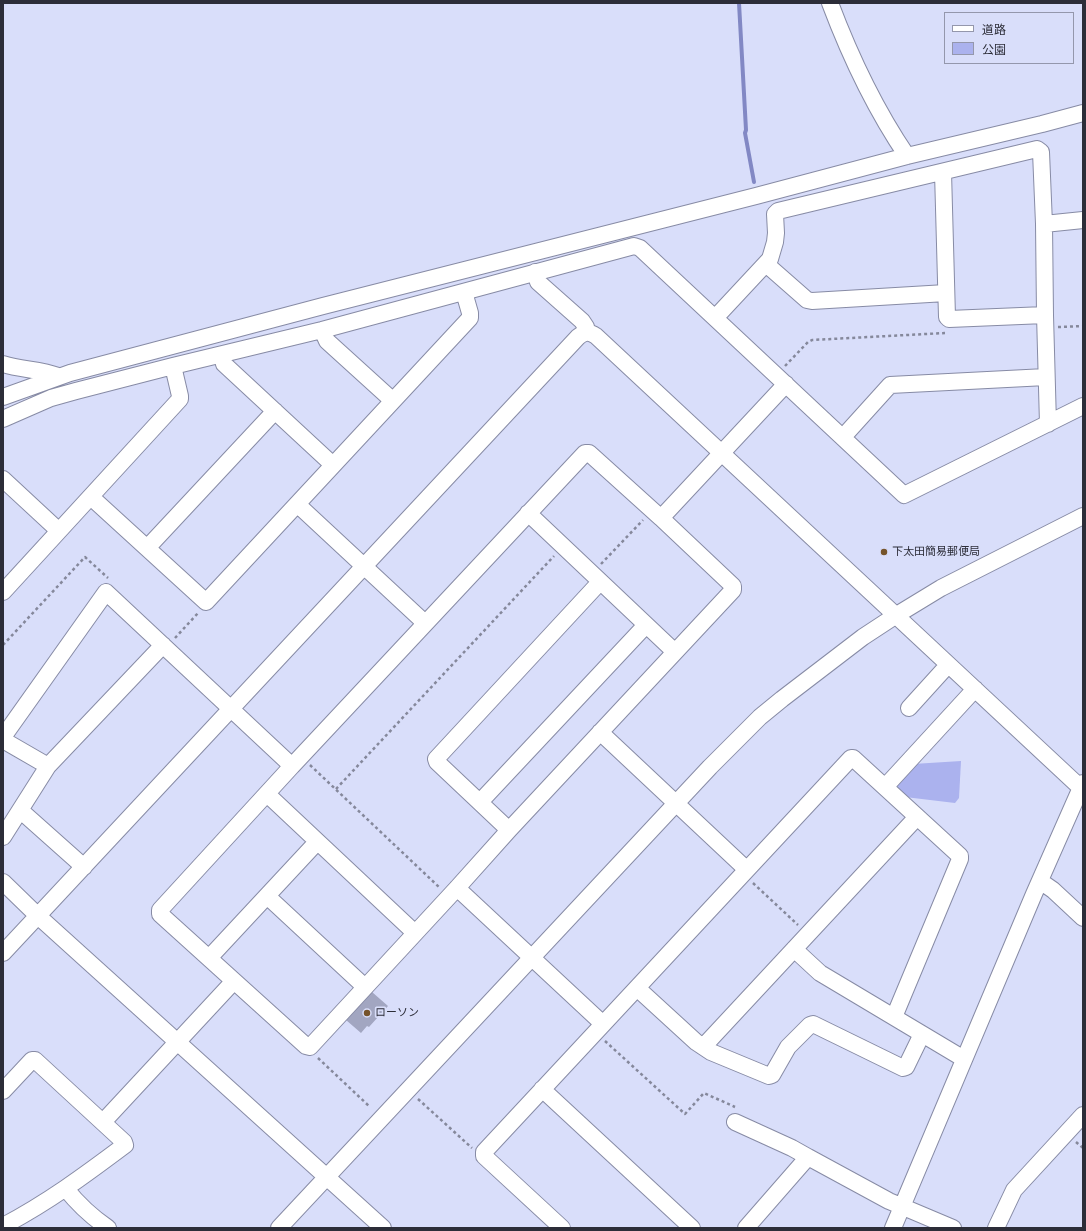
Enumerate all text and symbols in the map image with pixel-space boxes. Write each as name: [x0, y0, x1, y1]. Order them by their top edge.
legend: [944, 12, 1074, 64]
text: 道路: [982, 23, 1006, 37]
text: 公園: [982, 43, 1006, 57]
place label: 下太田簡易郵便局: [892, 545, 980, 559]
marker: 下太田簡易郵便局: [879, 547, 889, 557]
place label: ローソン: [375, 1006, 419, 1020]
marker: ローソン: [362, 1008, 372, 1018]

